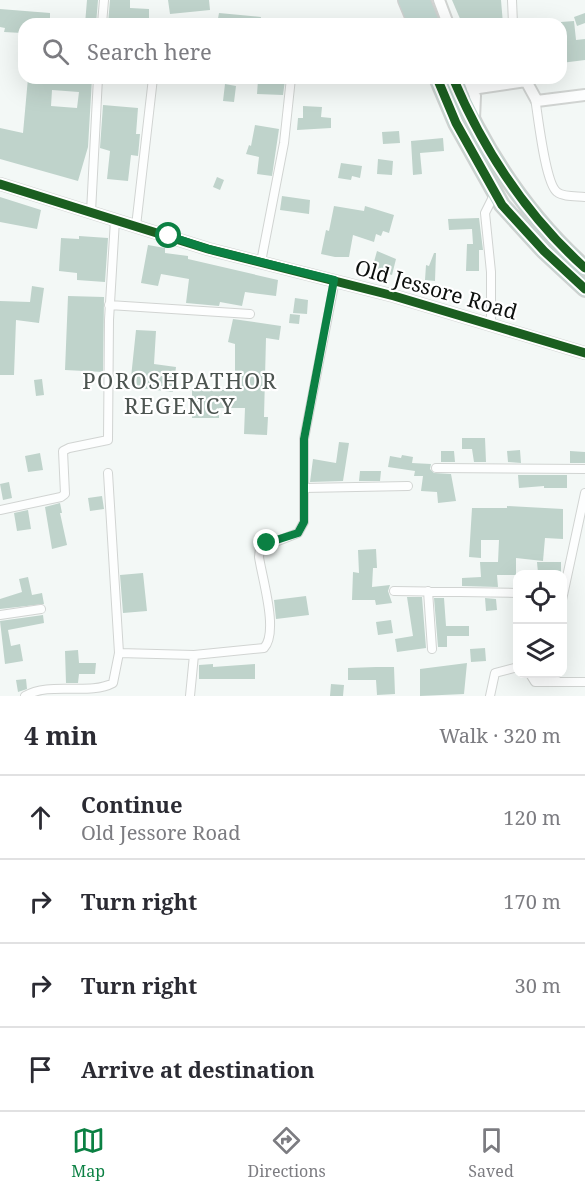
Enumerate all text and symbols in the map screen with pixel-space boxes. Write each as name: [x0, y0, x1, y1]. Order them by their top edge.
search box: [18, 18, 567, 84]
icon: search: [39, 35, 72, 68]
text: Search here: [87, 36, 212, 66]
route start: [155, 222, 181, 248]
street label: Old Jessore Road: [352, 253, 521, 326]
district label: POROSHPATHOR REGENCY: [82, 365, 278, 420]
route end: [253, 529, 279, 555]
map controls: [513, 570, 567, 678]
button: locate: [513, 570, 567, 624]
button: layers: [513, 624, 567, 678]
text: 4 min: [24, 717, 98, 753]
text: Walk · 320 m: [439, 722, 561, 749]
text: Continue: [81, 789, 183, 819]
icon: ahead: [24, 801, 57, 834]
text: 120 m: [503, 804, 561, 831]
text: Old Jessore Road: [81, 819, 240, 846]
icon: right: [24, 885, 57, 918]
text: Turn right: [81, 886, 197, 916]
text: 170 m: [503, 888, 561, 915]
icon: right: [24, 969, 57, 1002]
text: Turn right: [81, 970, 197, 1000]
text: 30 m: [515, 972, 561, 999]
icon: arrive: [24, 1053, 57, 1086]
text: Arrive at destination: [81, 1054, 315, 1084]
tab: Map: [71, 1124, 105, 1182]
tab: Directions: [248, 1124, 326, 1182]
tab: Saved: [468, 1124, 514, 1182]

